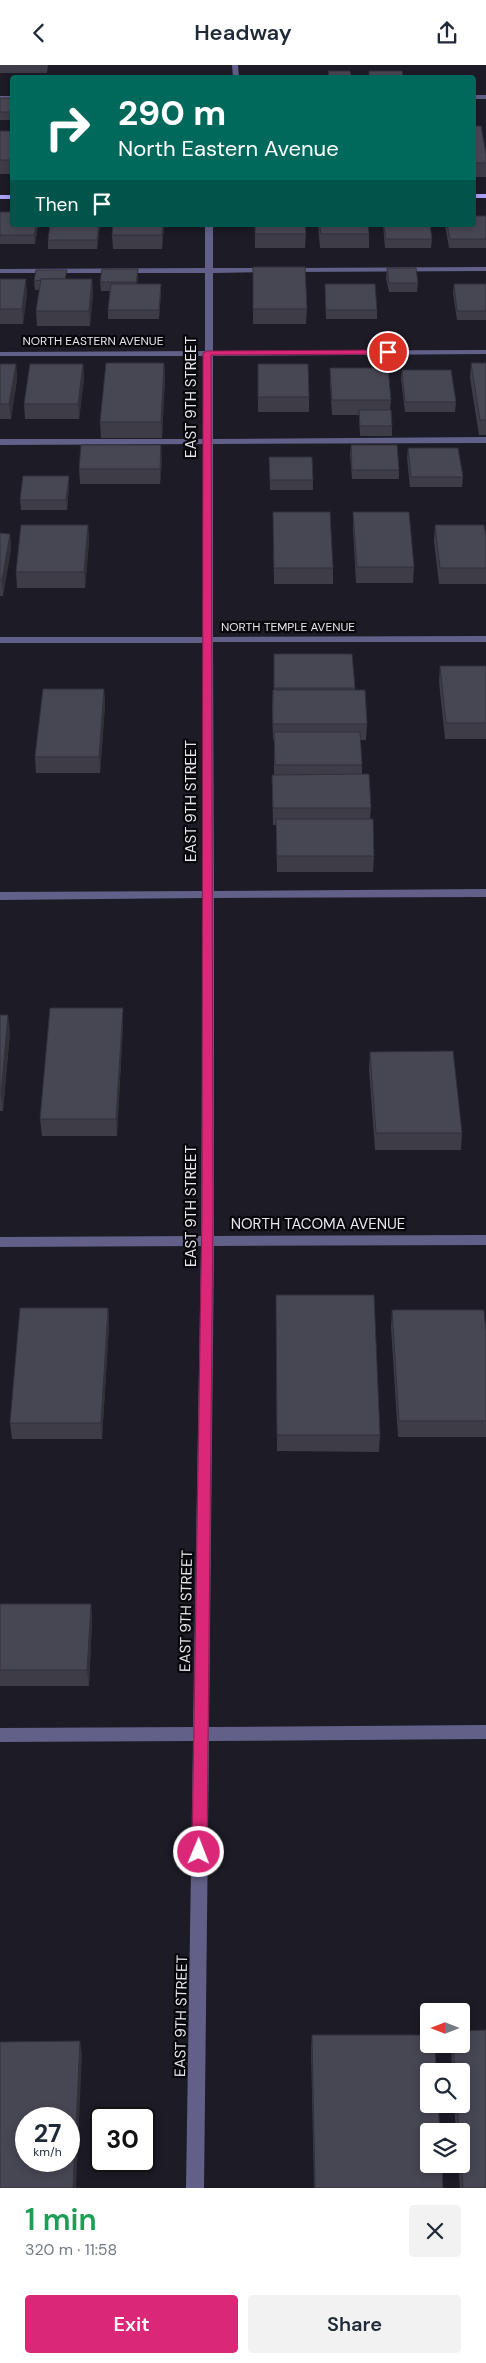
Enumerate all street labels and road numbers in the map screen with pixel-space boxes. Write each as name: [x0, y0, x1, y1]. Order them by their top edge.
street label: NORTH EASTERN AVENUE: [23, 333, 164, 349]
street label: EAST 9TH STREET: [181, 336, 201, 458]
street label: NORTH TEMPLE AVENUE: [221, 619, 355, 635]
street label: EAST 9TH STREET: [181, 740, 201, 862]
street label: EAST 9TH STREET: [181, 1145, 201, 1267]
street label: NORTH TACOMA AVENUE: [231, 1214, 405, 1234]
street label: EAST 9TH STREET: [175, 1550, 197, 1672]
street label: EAST 9TH STREET: [170, 1955, 192, 2077]

